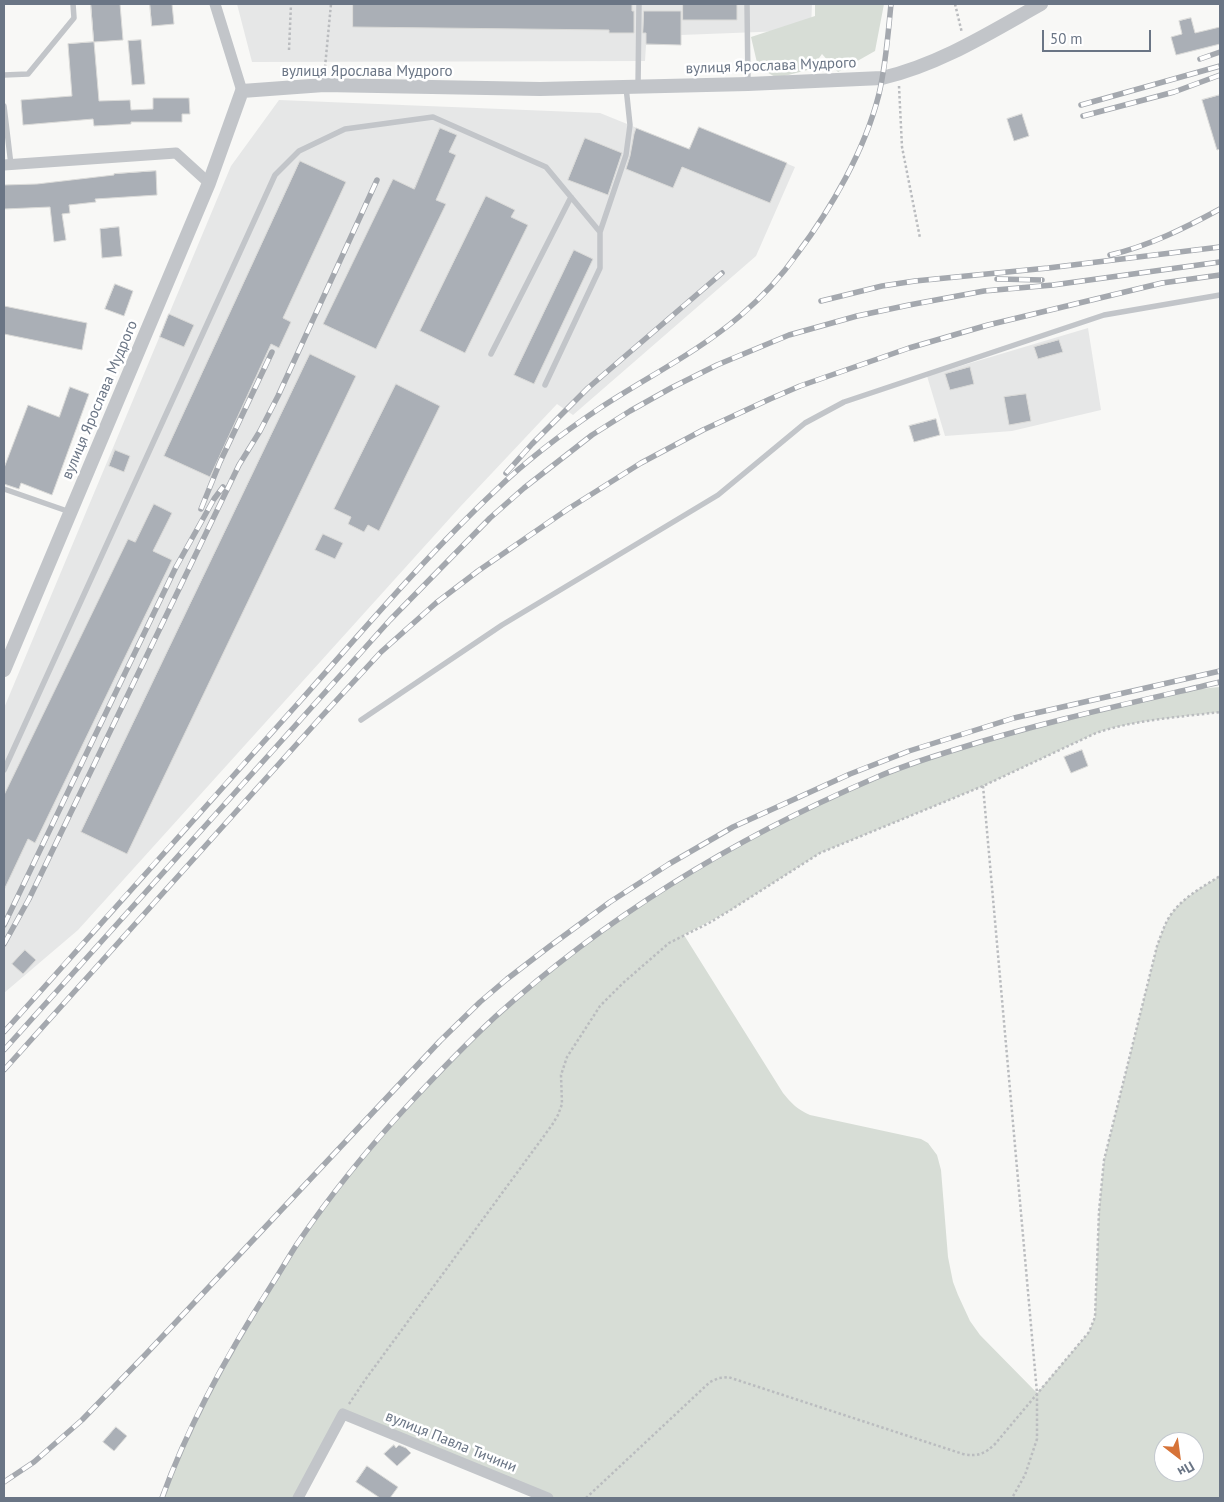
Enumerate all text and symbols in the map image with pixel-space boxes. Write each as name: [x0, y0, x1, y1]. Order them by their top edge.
scale bar: [1044, 20, 1153, 52]
text: 50 m: [1050, 29, 1083, 48]
street label: вулиця Ярослава Мудрого: [685, 54, 857, 78]
street label: вулиця Ярослава Мудрого: [282, 63, 452, 81]
street label: вулиця Ярослава Мудрого: [58, 318, 142, 482]
street label: вулиця Павла Тичини: [383, 1407, 519, 1477]
north arrow: [1154, 1432, 1204, 1482]
text: Пн: [1174, 1457, 1198, 1481]

